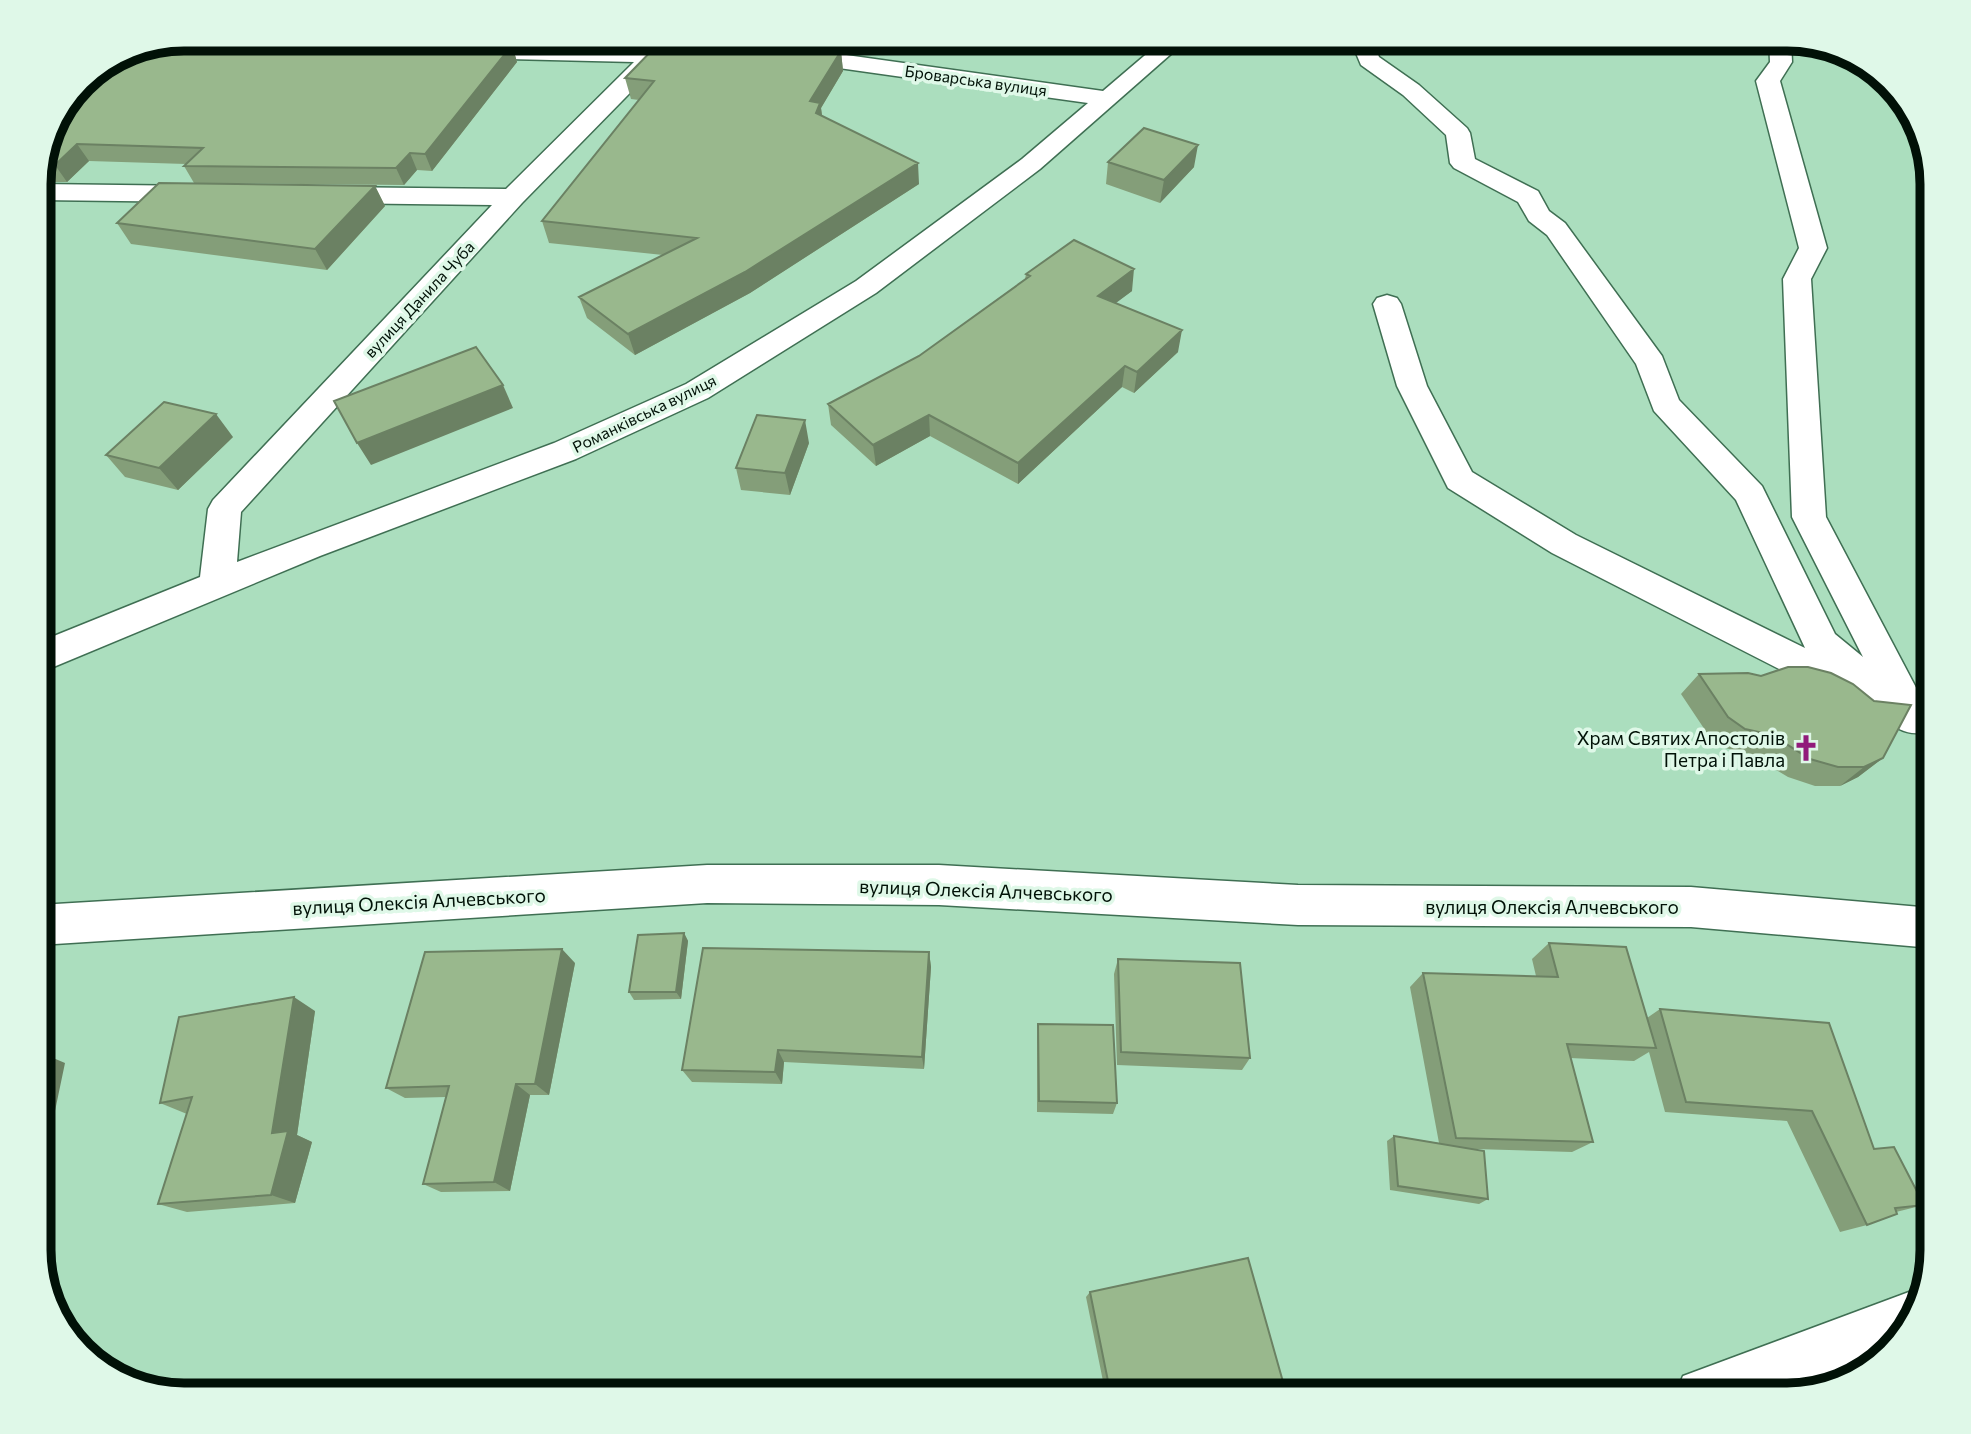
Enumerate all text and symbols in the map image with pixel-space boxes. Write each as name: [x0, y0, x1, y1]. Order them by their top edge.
street label: Броварська вулиця: [904, 61, 1048, 99]
street label: вулиця Данила Чуба: [360, 237, 478, 361]
street label: Романківська вулиця: [569, 370, 719, 456]
place label: Храм Святих Апостолів Петра і Павла: [1577, 726, 1785, 771]
church icon: Храм Святих Апостолів Петра і Павла: [1791, 733, 1821, 763]
street label: вулиця Олексія Алчевського: [859, 874, 1113, 906]
street label: вулиця Олексія Алчевського: [292, 883, 546, 919]
street label: вулиця Олексія Алчевського: [1425, 895, 1679, 918]

